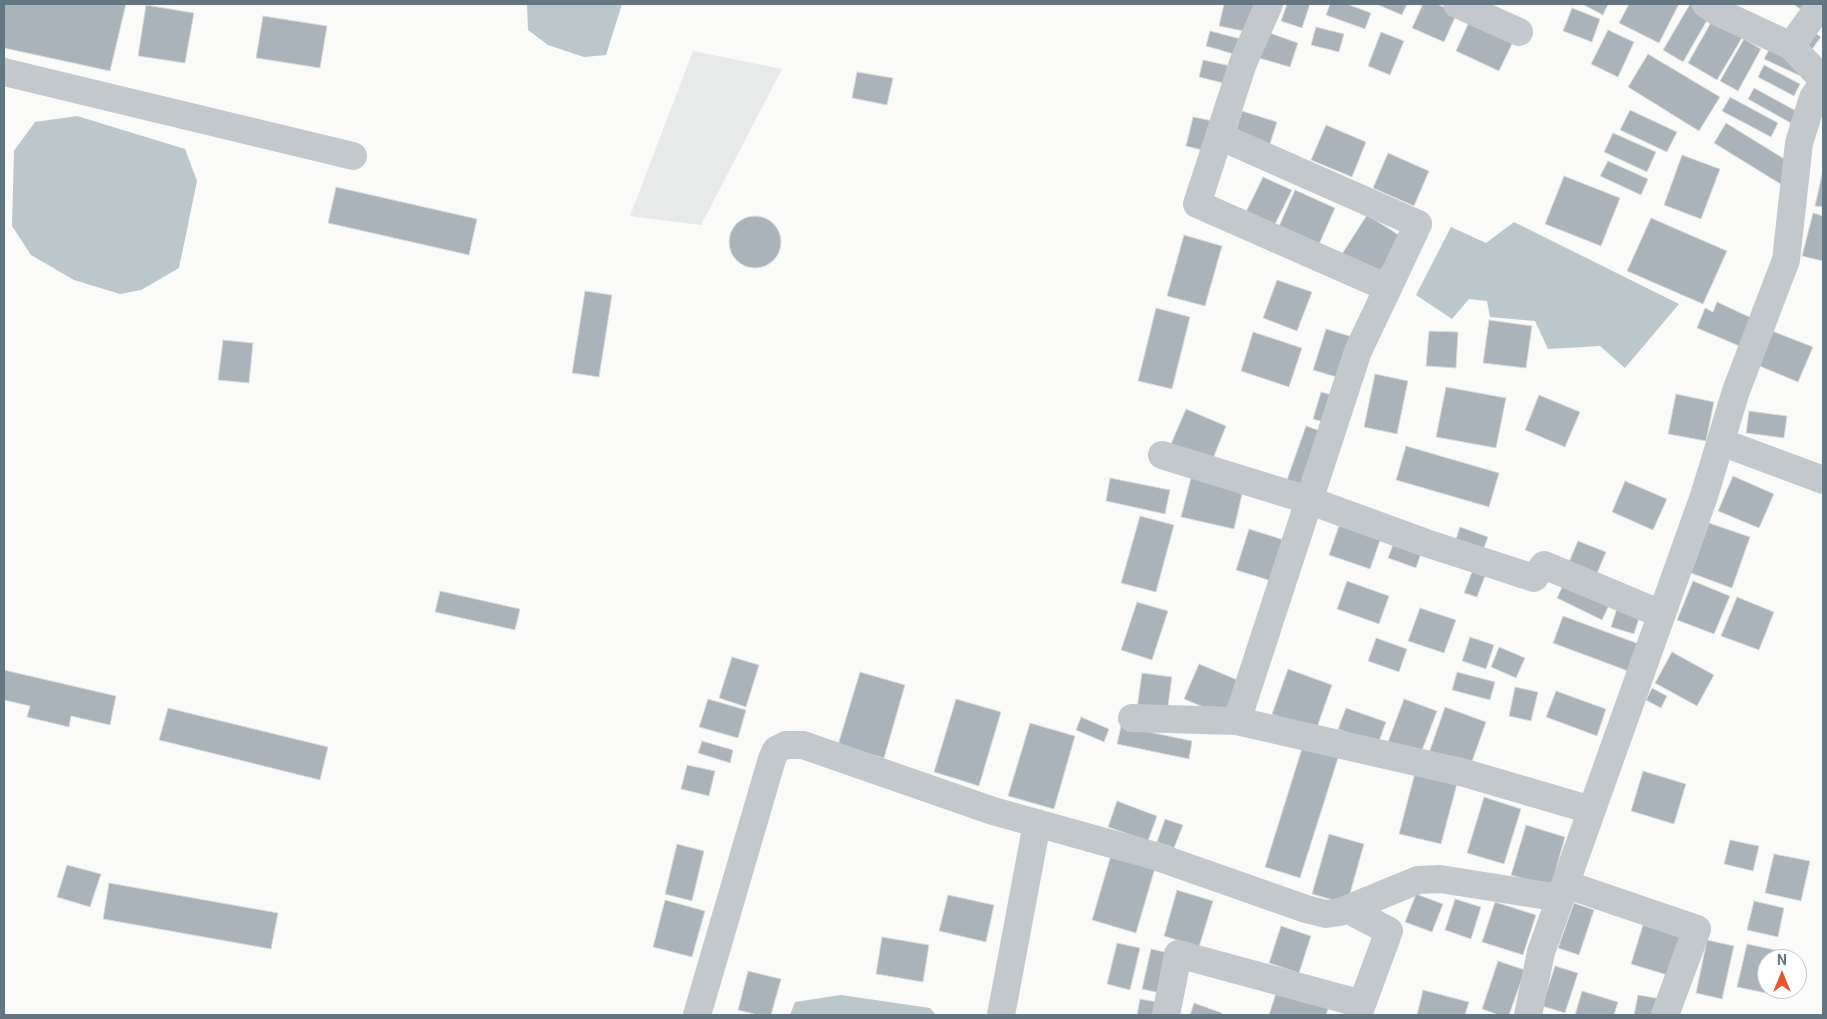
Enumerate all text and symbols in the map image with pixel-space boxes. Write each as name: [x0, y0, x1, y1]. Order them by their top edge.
north arrow: [1757, 949, 1807, 999]
text: N: [1777, 952, 1787, 968]

